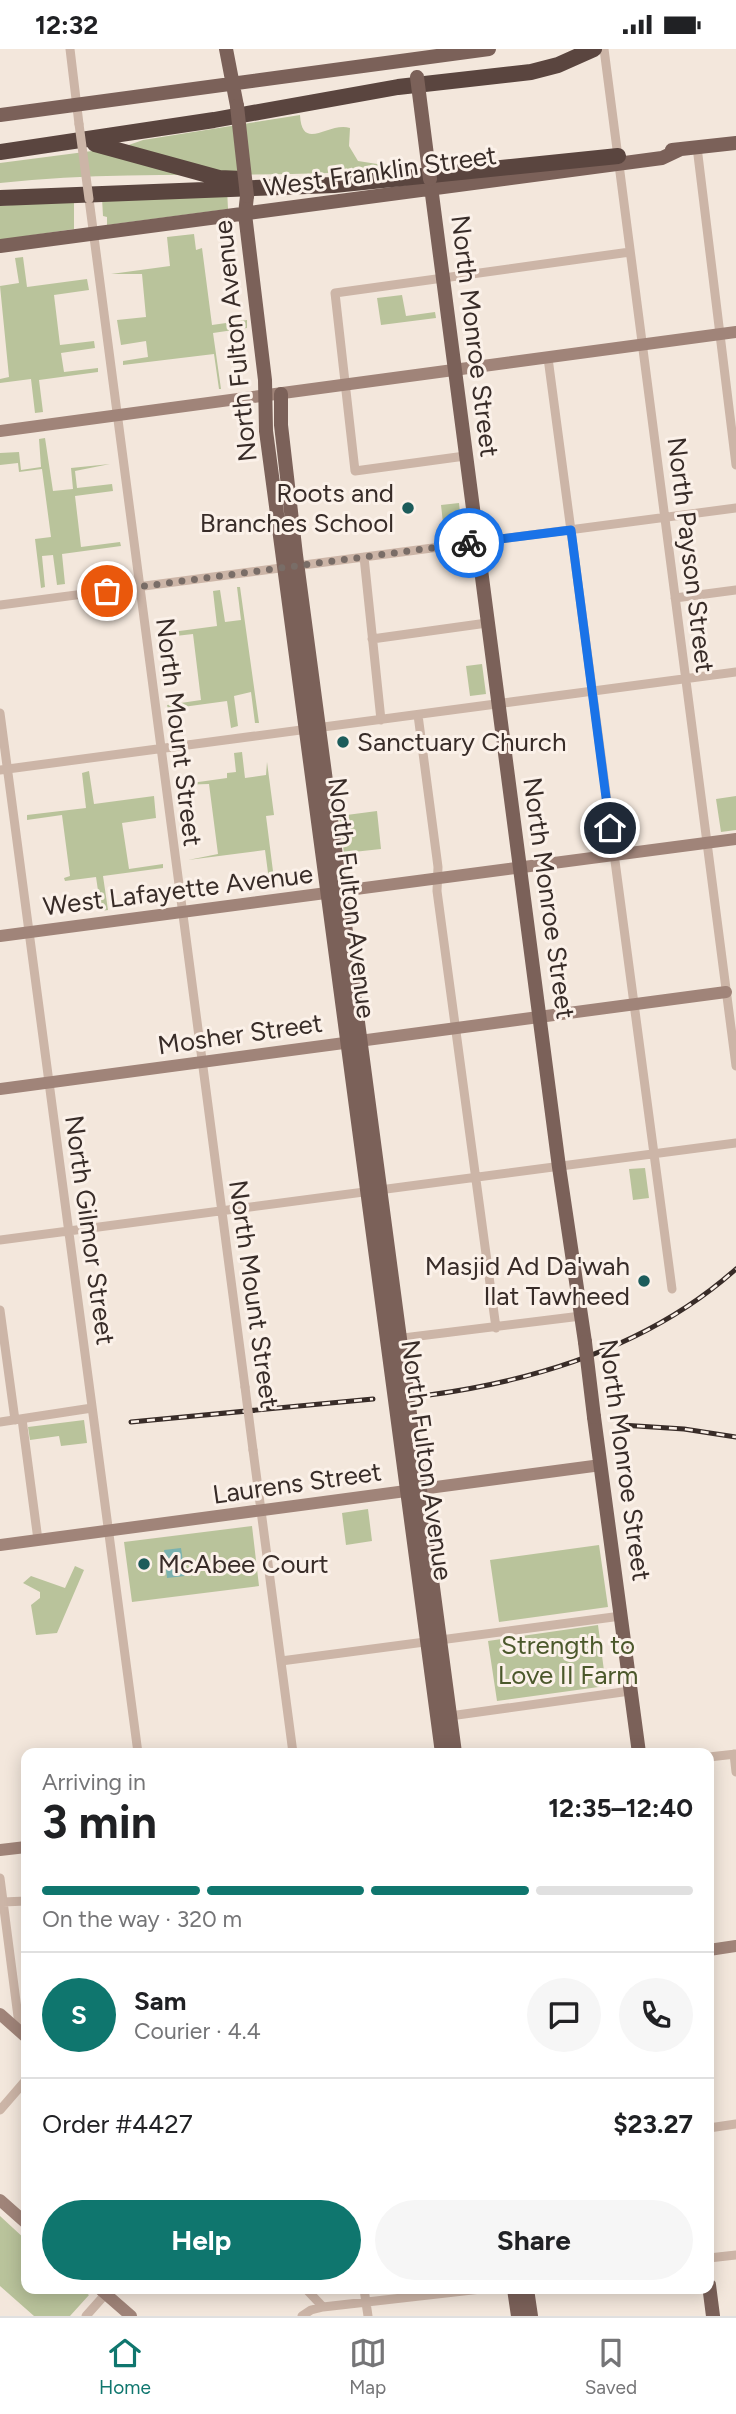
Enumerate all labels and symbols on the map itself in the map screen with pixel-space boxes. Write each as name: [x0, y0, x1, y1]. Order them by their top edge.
street label: West Franklin Street: [261, 139, 499, 203]
street label: North Monroe Street: [444, 213, 506, 459]
street label: North Fulton Avenue: [206, 219, 264, 463]
street label: North Payson Street: [661, 435, 721, 675]
place label: Roots and Branches School: [200, 477, 394, 539]
marker: Roots and Branches School: [400, 500, 416, 516]
courier: [434, 508, 504, 578]
pin: [77, 561, 137, 621]
street label: North Mount Street: [149, 616, 209, 848]
place label: Sanctuary Church: [357, 726, 566, 758]
marker: Sanctuary Church: [335, 734, 351, 750]
street label: North Monroe Street: [516, 775, 582, 1021]
street label: North Fulton Avenue: [321, 776, 383, 1020]
pin: [580, 798, 640, 858]
street label: West Lafayette Avenue: [41, 858, 315, 922]
street label: Mosher Street: [156, 1007, 325, 1061]
street label: North Gilmor Street: [58, 1113, 122, 1347]
street label: North Mount Street: [222, 1178, 286, 1410]
place label: Masjid Ad Da'wah Ilat Tawheed: [425, 1250, 630, 1312]
marker: Masjid Ad Da'wah Ilat Tawheed: [636, 1273, 652, 1289]
street label: North Monroe Street: [592, 1337, 658, 1583]
street label: North Fulton Avenue: [394, 1338, 460, 1582]
street label: Laurens Street: [211, 1455, 384, 1511]
place label: McAbee Court: [158, 1548, 329, 1580]
marker: McAbee Court: [136, 1556, 152, 1572]
park label: Strength to Love II Farm: [498, 1629, 638, 1691]

